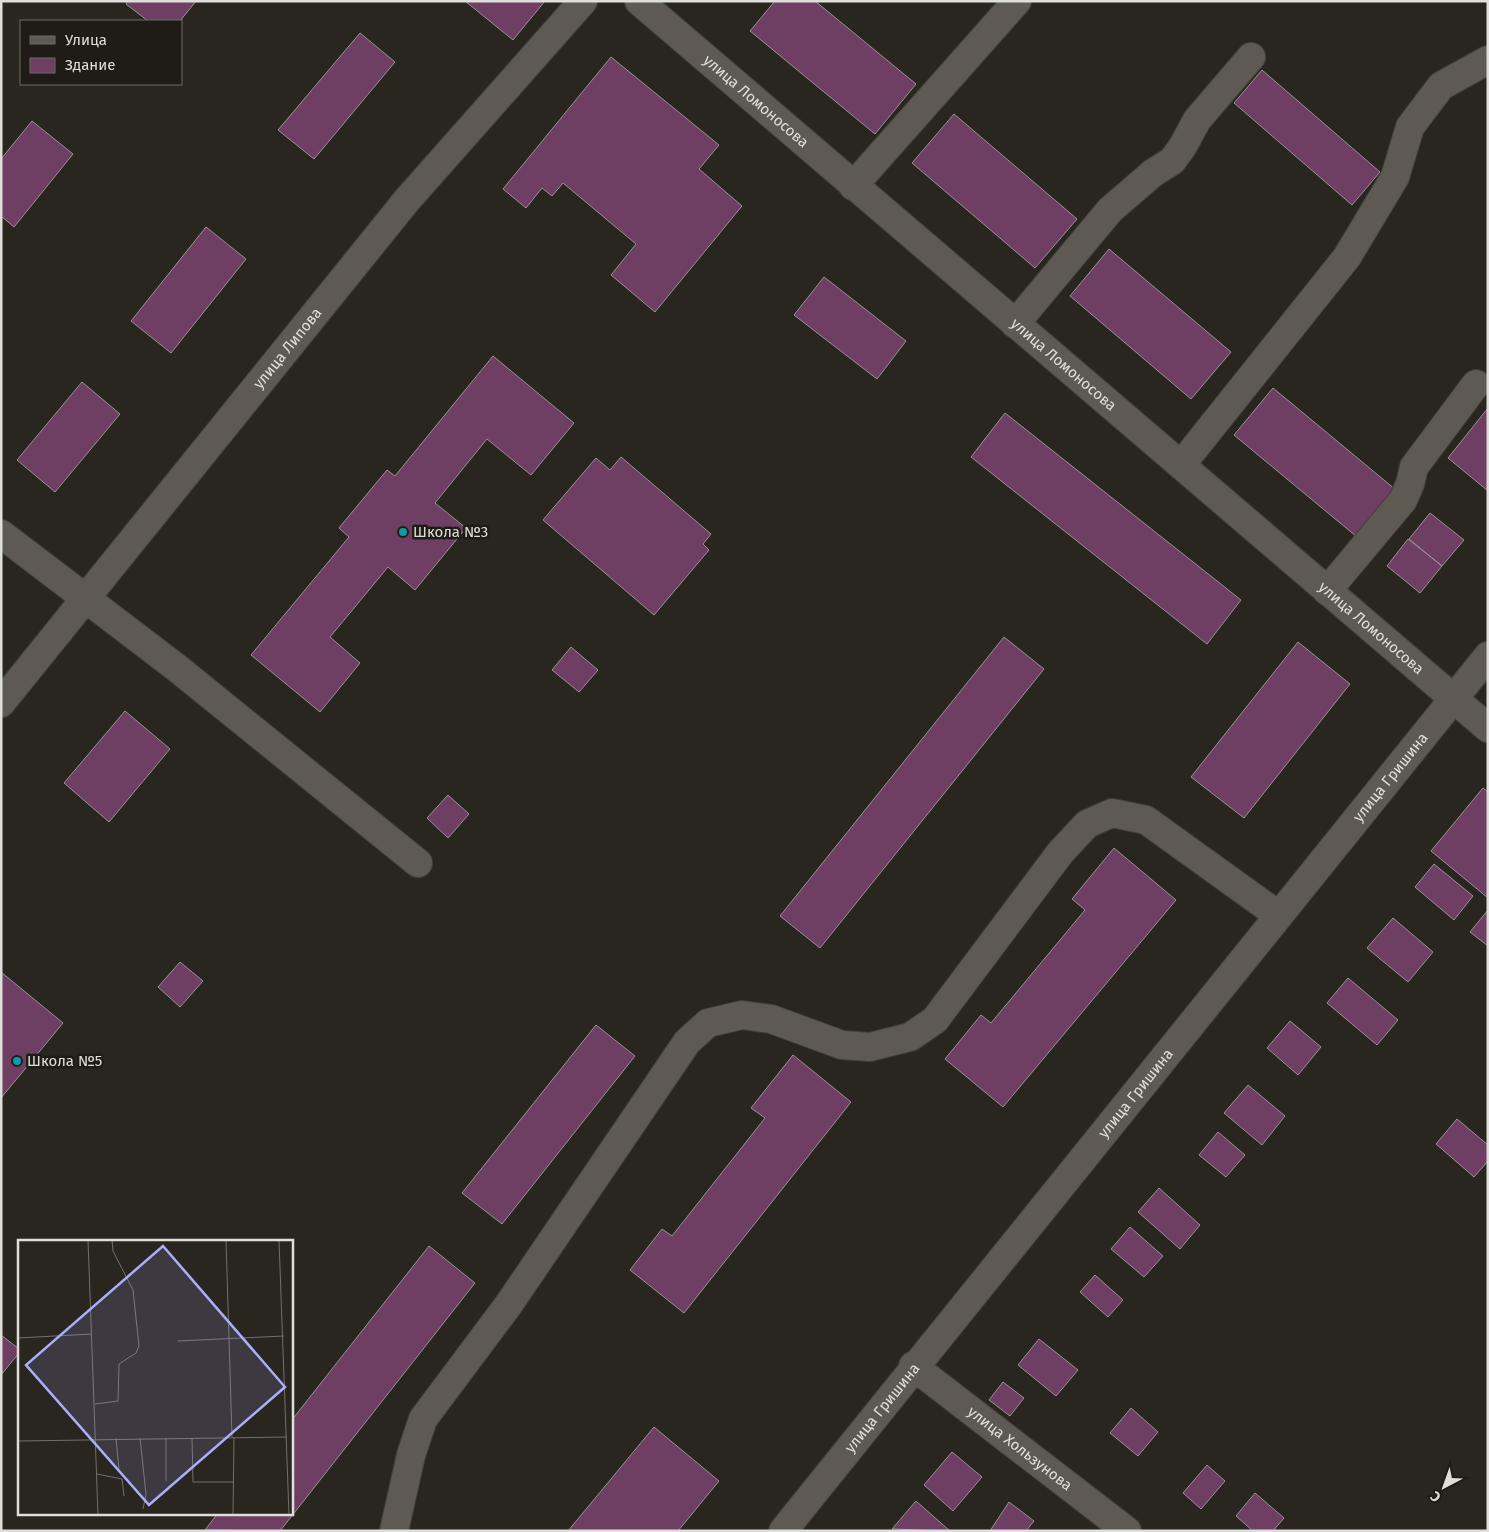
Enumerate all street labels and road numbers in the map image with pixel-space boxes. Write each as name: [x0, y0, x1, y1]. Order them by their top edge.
street label: улица Ломоносова: [700, 51, 812, 151]
street label: улица Липова: [249, 304, 325, 392]
street label: улица Ломоносова: [1007, 314, 1120, 415]
street label: улица Ломоносова: [1315, 578, 1428, 678]
street label: улица Гришина: [1349, 729, 1432, 825]
street label: улица Гришина: [1094, 1045, 1177, 1142]
street label: улица Гришина: [841, 1360, 923, 1456]
street label: улица Хользунова: [964, 1402, 1076, 1494]

